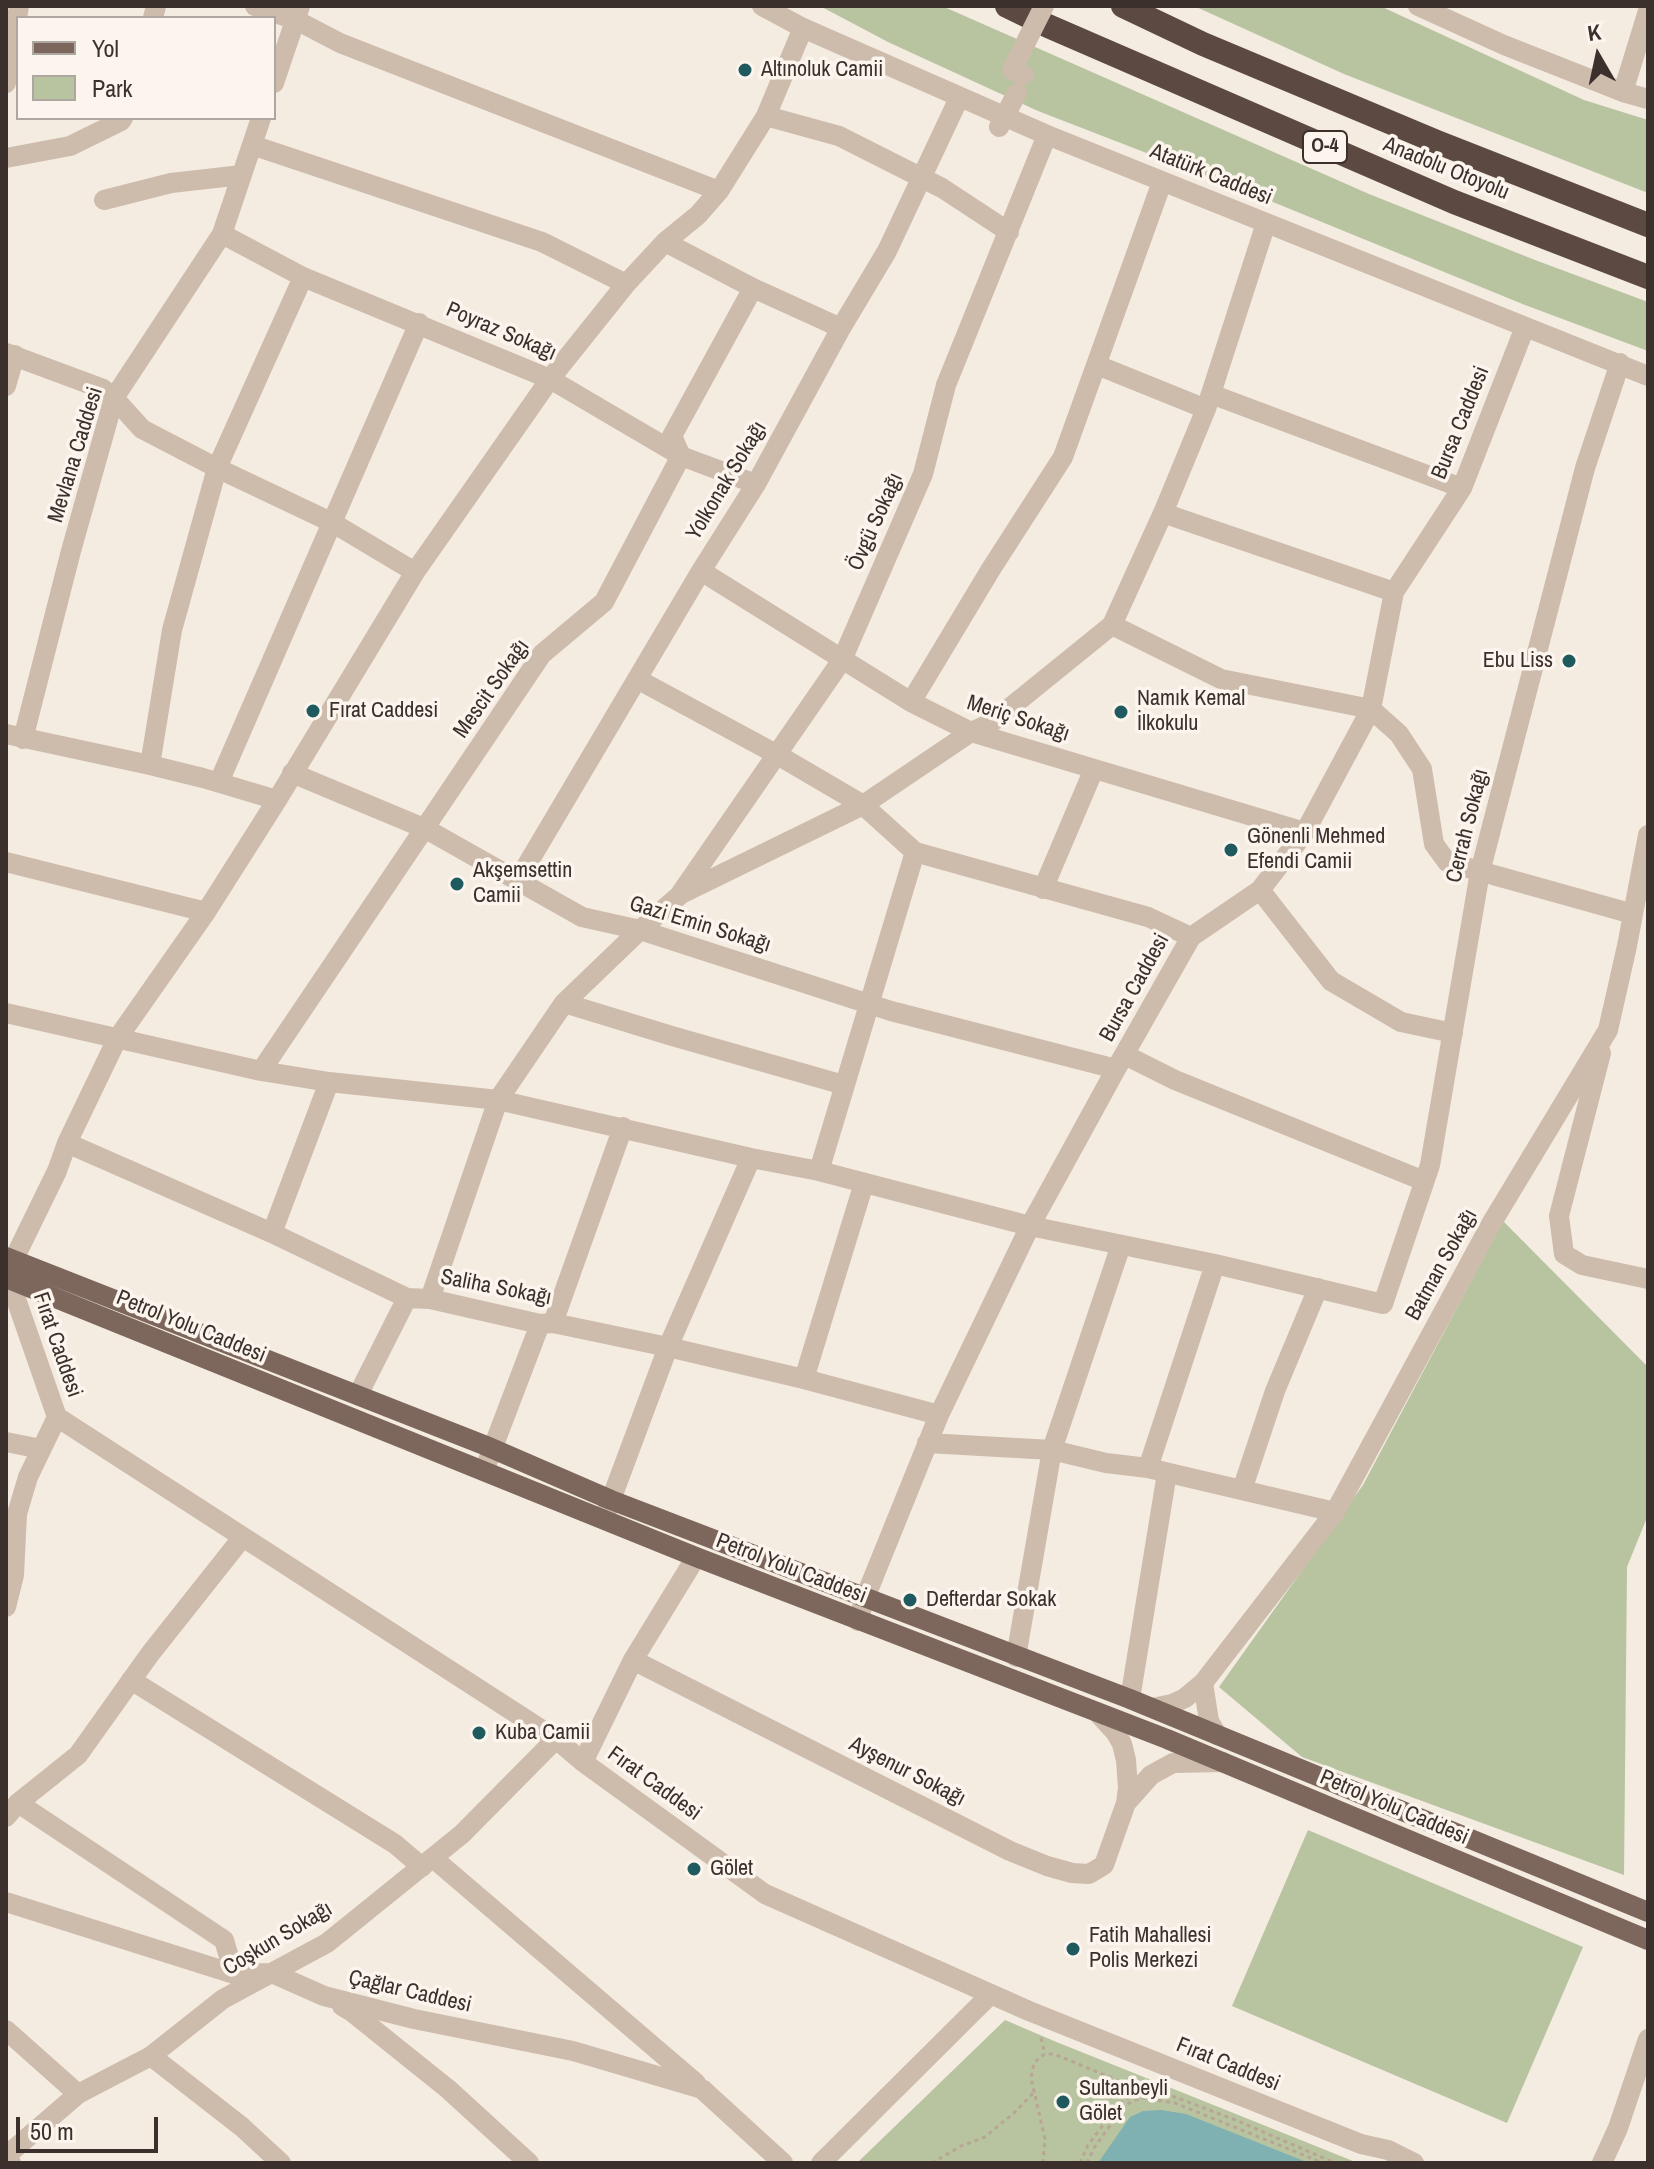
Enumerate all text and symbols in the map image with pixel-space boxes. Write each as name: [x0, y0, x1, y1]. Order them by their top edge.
legend: [16, 16, 276, 120]
north arrow: [1558, 16, 1638, 96]
text: K: [1585, 16, 1603, 48]
text: Yol: [92, 32, 119, 64]
place label: Altınoluk Camii: [761, 57, 883, 83]
marker: Altınoluk Camii: [736, 61, 754, 79]
text: Park: [92, 72, 132, 104]
road number: O-4: [1303, 131, 1347, 163]
street label: Anadolu Otoyolu: [1379, 132, 1513, 206]
street label: Atatürk Caddesi: [1146, 139, 1276, 211]
street label: Poyraz Sokağı: [442, 297, 560, 367]
street label: Bursa Caddesi: [1426, 363, 1496, 483]
street label: Mevlana Caddesi: [43, 384, 109, 526]
street label: Yolkonak Sokağı: [681, 417, 773, 545]
street label: Övgü Sokağı: [843, 469, 909, 575]
street label: Mescit Sokağı: [448, 635, 536, 743]
place label: Ebu Liss: [1483, 648, 1553, 674]
marker: Ebu Liss: [1560, 652, 1578, 670]
place label: Namık Kemal İlkokulu: [1137, 686, 1245, 738]
street label: Meriç Sokağı: [963, 690, 1073, 748]
place label: Fırat Caddesi: [329, 698, 438, 724]
marker: Fırat Caddesi: [304, 702, 322, 720]
marker: Namık Kemal İlkokulu: [1112, 703, 1130, 721]
street label: Cerrah Sokağı: [1441, 766, 1495, 886]
place label: Gönenli Mehmed Efendi Camii: [1247, 824, 1385, 876]
marker: Gönenli Mehmed Efendi Camii: [1222, 841, 1240, 859]
place label: Akşemsettin Camii: [473, 858, 572, 910]
marker: Akşemsettin Camii: [448, 875, 466, 893]
street label: Gazi Emin Sokağı: [626, 891, 774, 959]
street label: Bursa Caddesi: [1095, 929, 1175, 1047]
street label: Batman Sokağı: [1401, 1205, 1483, 1325]
street label: Saliha Sokağı: [438, 1264, 554, 1312]
street label: Petrol Yolu Caddesi: [112, 1285, 270, 1369]
street label: Fırat Caddesi: [27, 1289, 87, 1401]
street label: Petrol Yolu Caddesi: [712, 1528, 870, 1610]
place label: Defterdar Sokak: [926, 1587, 1056, 1613]
marker: Defterdar Sokak: [901, 1591, 919, 1609]
place label: Kuba Camii: [495, 1720, 590, 1746]
marker: Kuba Camii: [470, 1724, 488, 1742]
street label: Ayşenur Sokağı: [844, 1731, 970, 1813]
street label: Fırat Caddesi: [602, 1741, 706, 1827]
street label: Petrol Yolu Caddesi: [1316, 1765, 1472, 1851]
place label: Gölet: [710, 1856, 753, 1882]
marker: Gölet: [685, 1860, 703, 1878]
street label: Coşkun Sokağı: [219, 1896, 337, 1982]
place label: Fatih Mahallesi Polis Merkezi: [1089, 1923, 1211, 1974]
marker: Fatih Mahallesi Polis Merkezi: [1064, 1940, 1082, 1958]
street label: Çağlar Caddesi: [346, 1965, 474, 2019]
street label: Fırat Caddesi: [1172, 2032, 1284, 2098]
place label: Sultanbeyli Gölet: [1079, 2076, 1168, 2128]
marker: Sultanbeyli Gölet: [1054, 2093, 1072, 2111]
scale bar: [20, 2101, 162, 2151]
text: 50 m: [30, 2115, 74, 2147]

